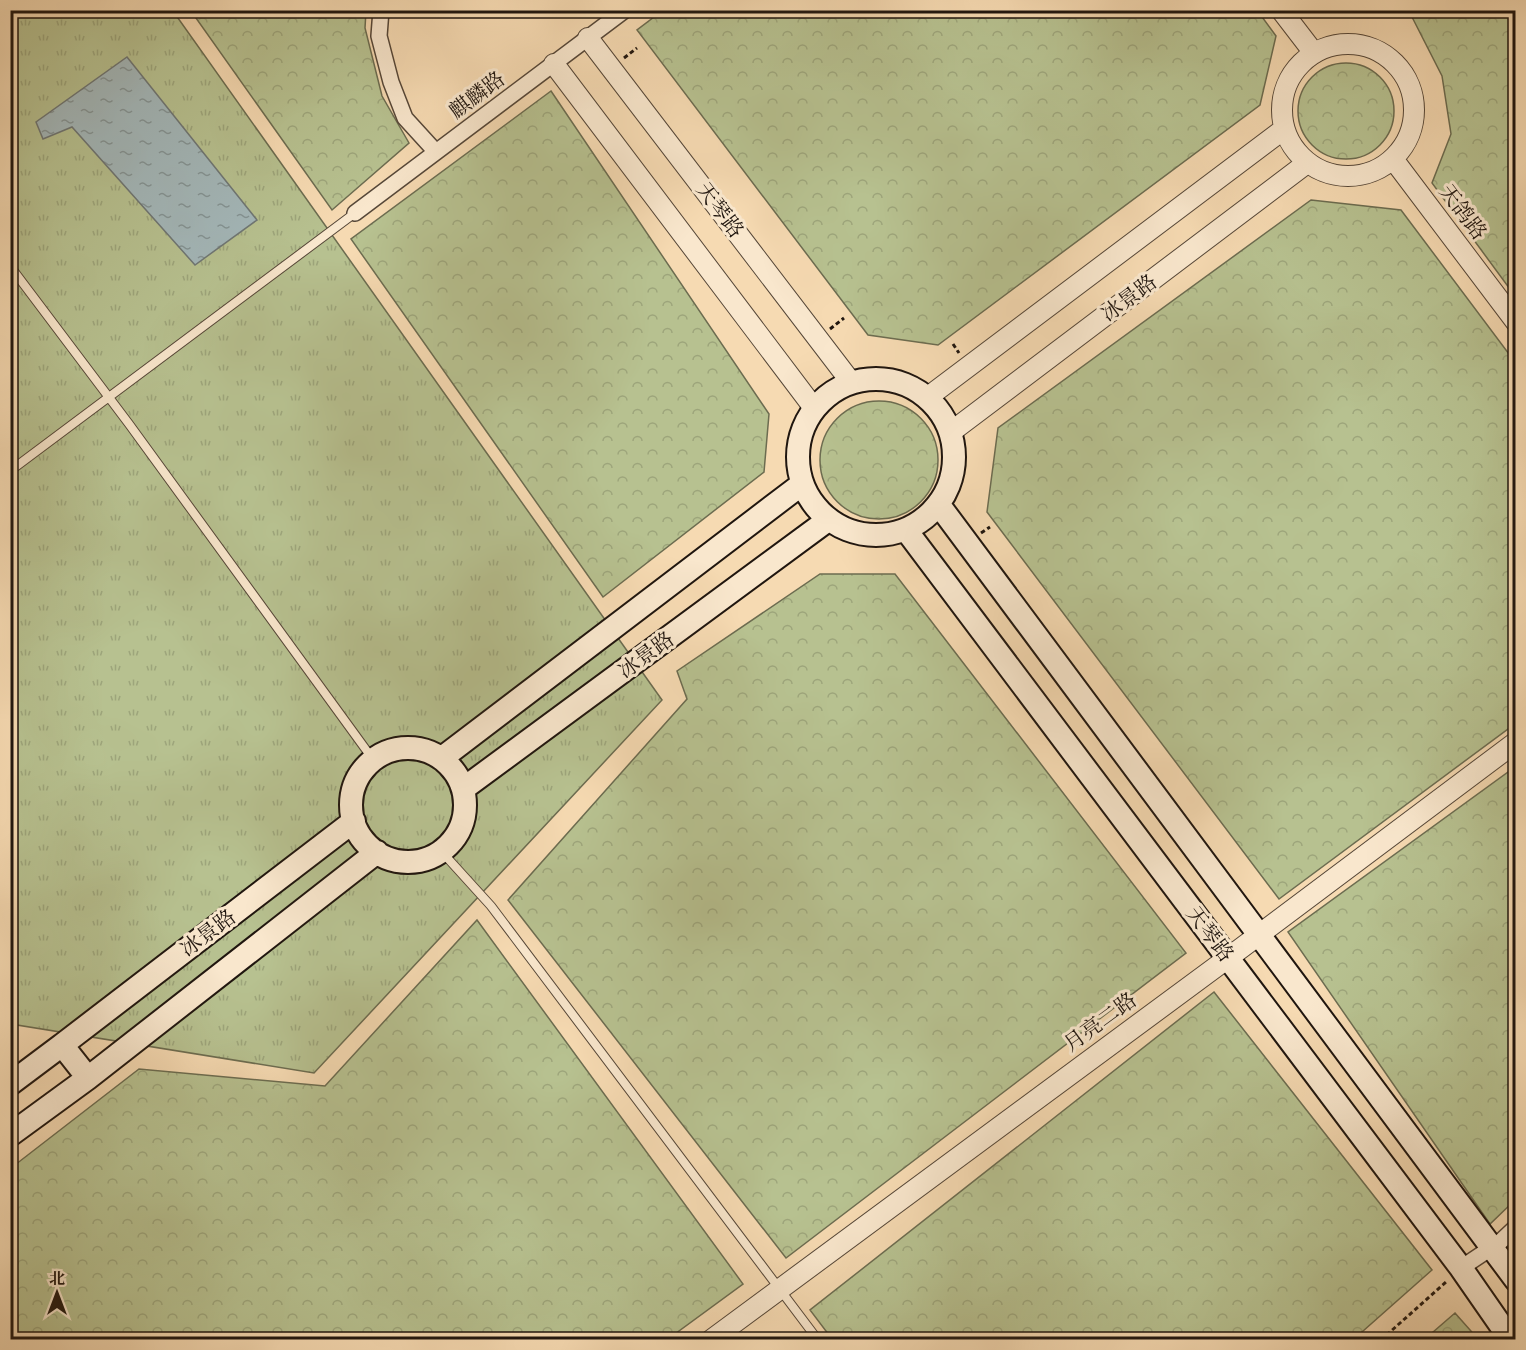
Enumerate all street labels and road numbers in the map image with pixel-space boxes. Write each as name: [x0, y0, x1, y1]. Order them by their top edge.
street label: 麒麟路: [443, 65, 511, 125]
street label: 天琴路: [690, 176, 750, 244]
street label: 天鸽路: [1433, 178, 1493, 246]
street label: 冰景路: [1095, 268, 1163, 328]
street label: 冰景路: [612, 625, 680, 685]
street label: 天琴路: [1180, 900, 1240, 968]
street label: 冰景路: [174, 903, 242, 963]
street label: 月亮二路: [1058, 986, 1142, 1058]

